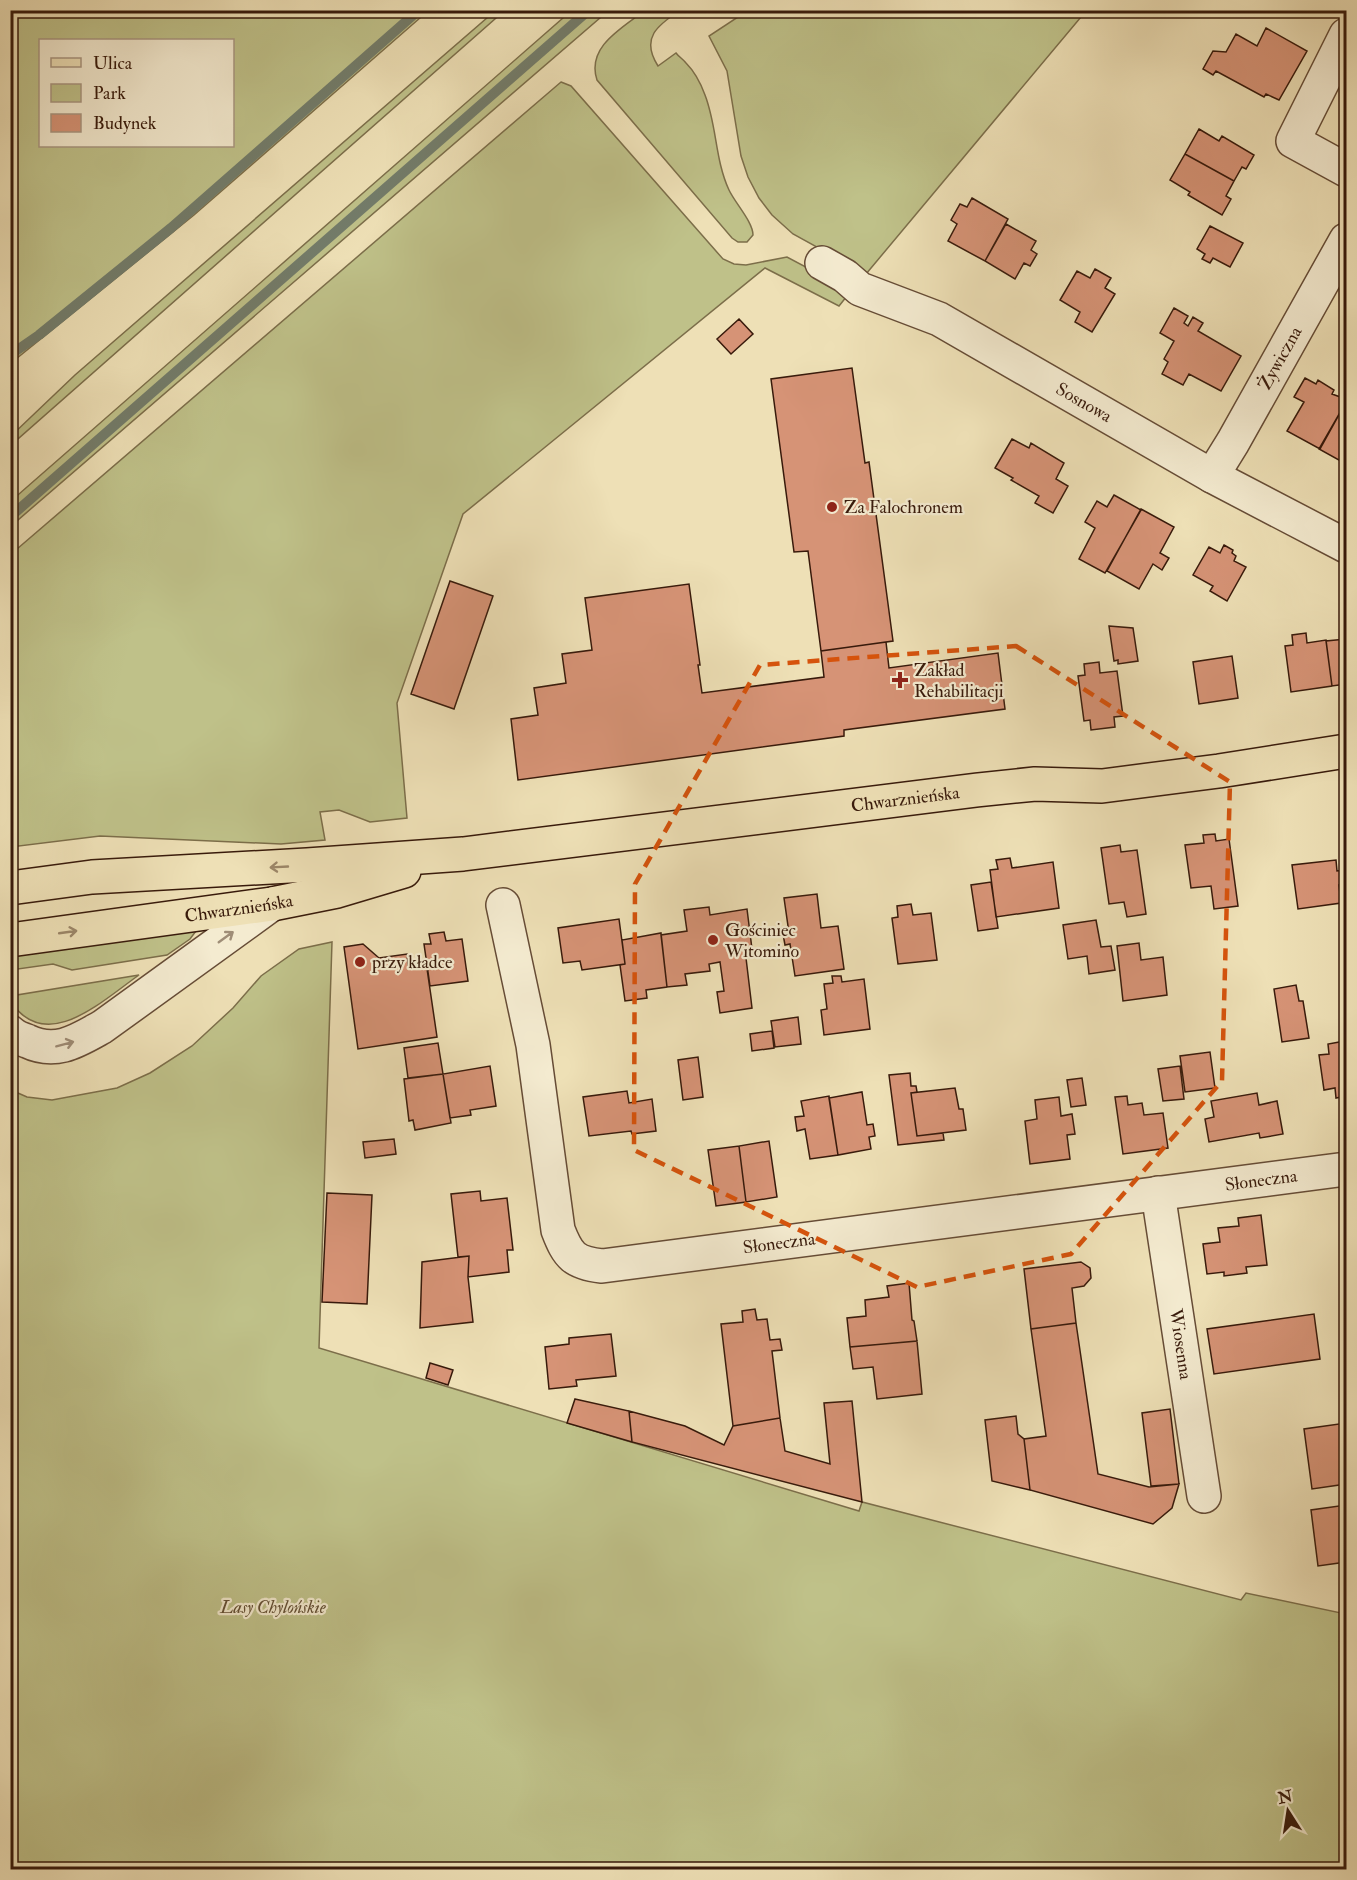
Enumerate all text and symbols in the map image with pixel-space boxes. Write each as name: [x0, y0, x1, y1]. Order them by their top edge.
legend: [39, 39, 234, 147]
text: Ulica: [93, 52, 133, 75]
text: Park: [93, 82, 126, 105]
text: Budynek: [93, 112, 157, 135]
street label: Żywiczna: [1252, 322, 1307, 394]
street label: Sosnowa: [1052, 377, 1117, 428]
place label: Za Falochronem: [844, 496, 963, 519]
marker: Za Falochronem: [825, 500, 839, 514]
place label: Zakład Rehabilitacji: [914, 659, 1004, 703]
marker: Zakład Rehabilitacji: [891, 671, 909, 689]
street label: Chwarznieńska: [850, 781, 961, 817]
one-way arrow: [269, 861, 289, 872]
street label: Chwarznieńska: [183, 888, 296, 927]
place label: Gościniec Witomino: [724, 919, 799, 963]
one-way arrow: [58, 926, 78, 937]
one-way arrow: [218, 931, 234, 943]
marker: Gościniec Witomino: [706, 933, 720, 947]
place label: przy kładce: [371, 951, 453, 974]
marker: przy kładce: [353, 955, 367, 969]
one-way arrow: [55, 1038, 74, 1050]
street label: Słoneczna: [1223, 1164, 1299, 1196]
street label: Słoneczna: [741, 1227, 817, 1259]
street label: Wiosenna: [1164, 1306, 1198, 1382]
park label: Lasy Chylońskie: [219, 1596, 327, 1619]
north arrow: [1258, 1781, 1318, 1841]
text: N: [1275, 1786, 1295, 1809]

